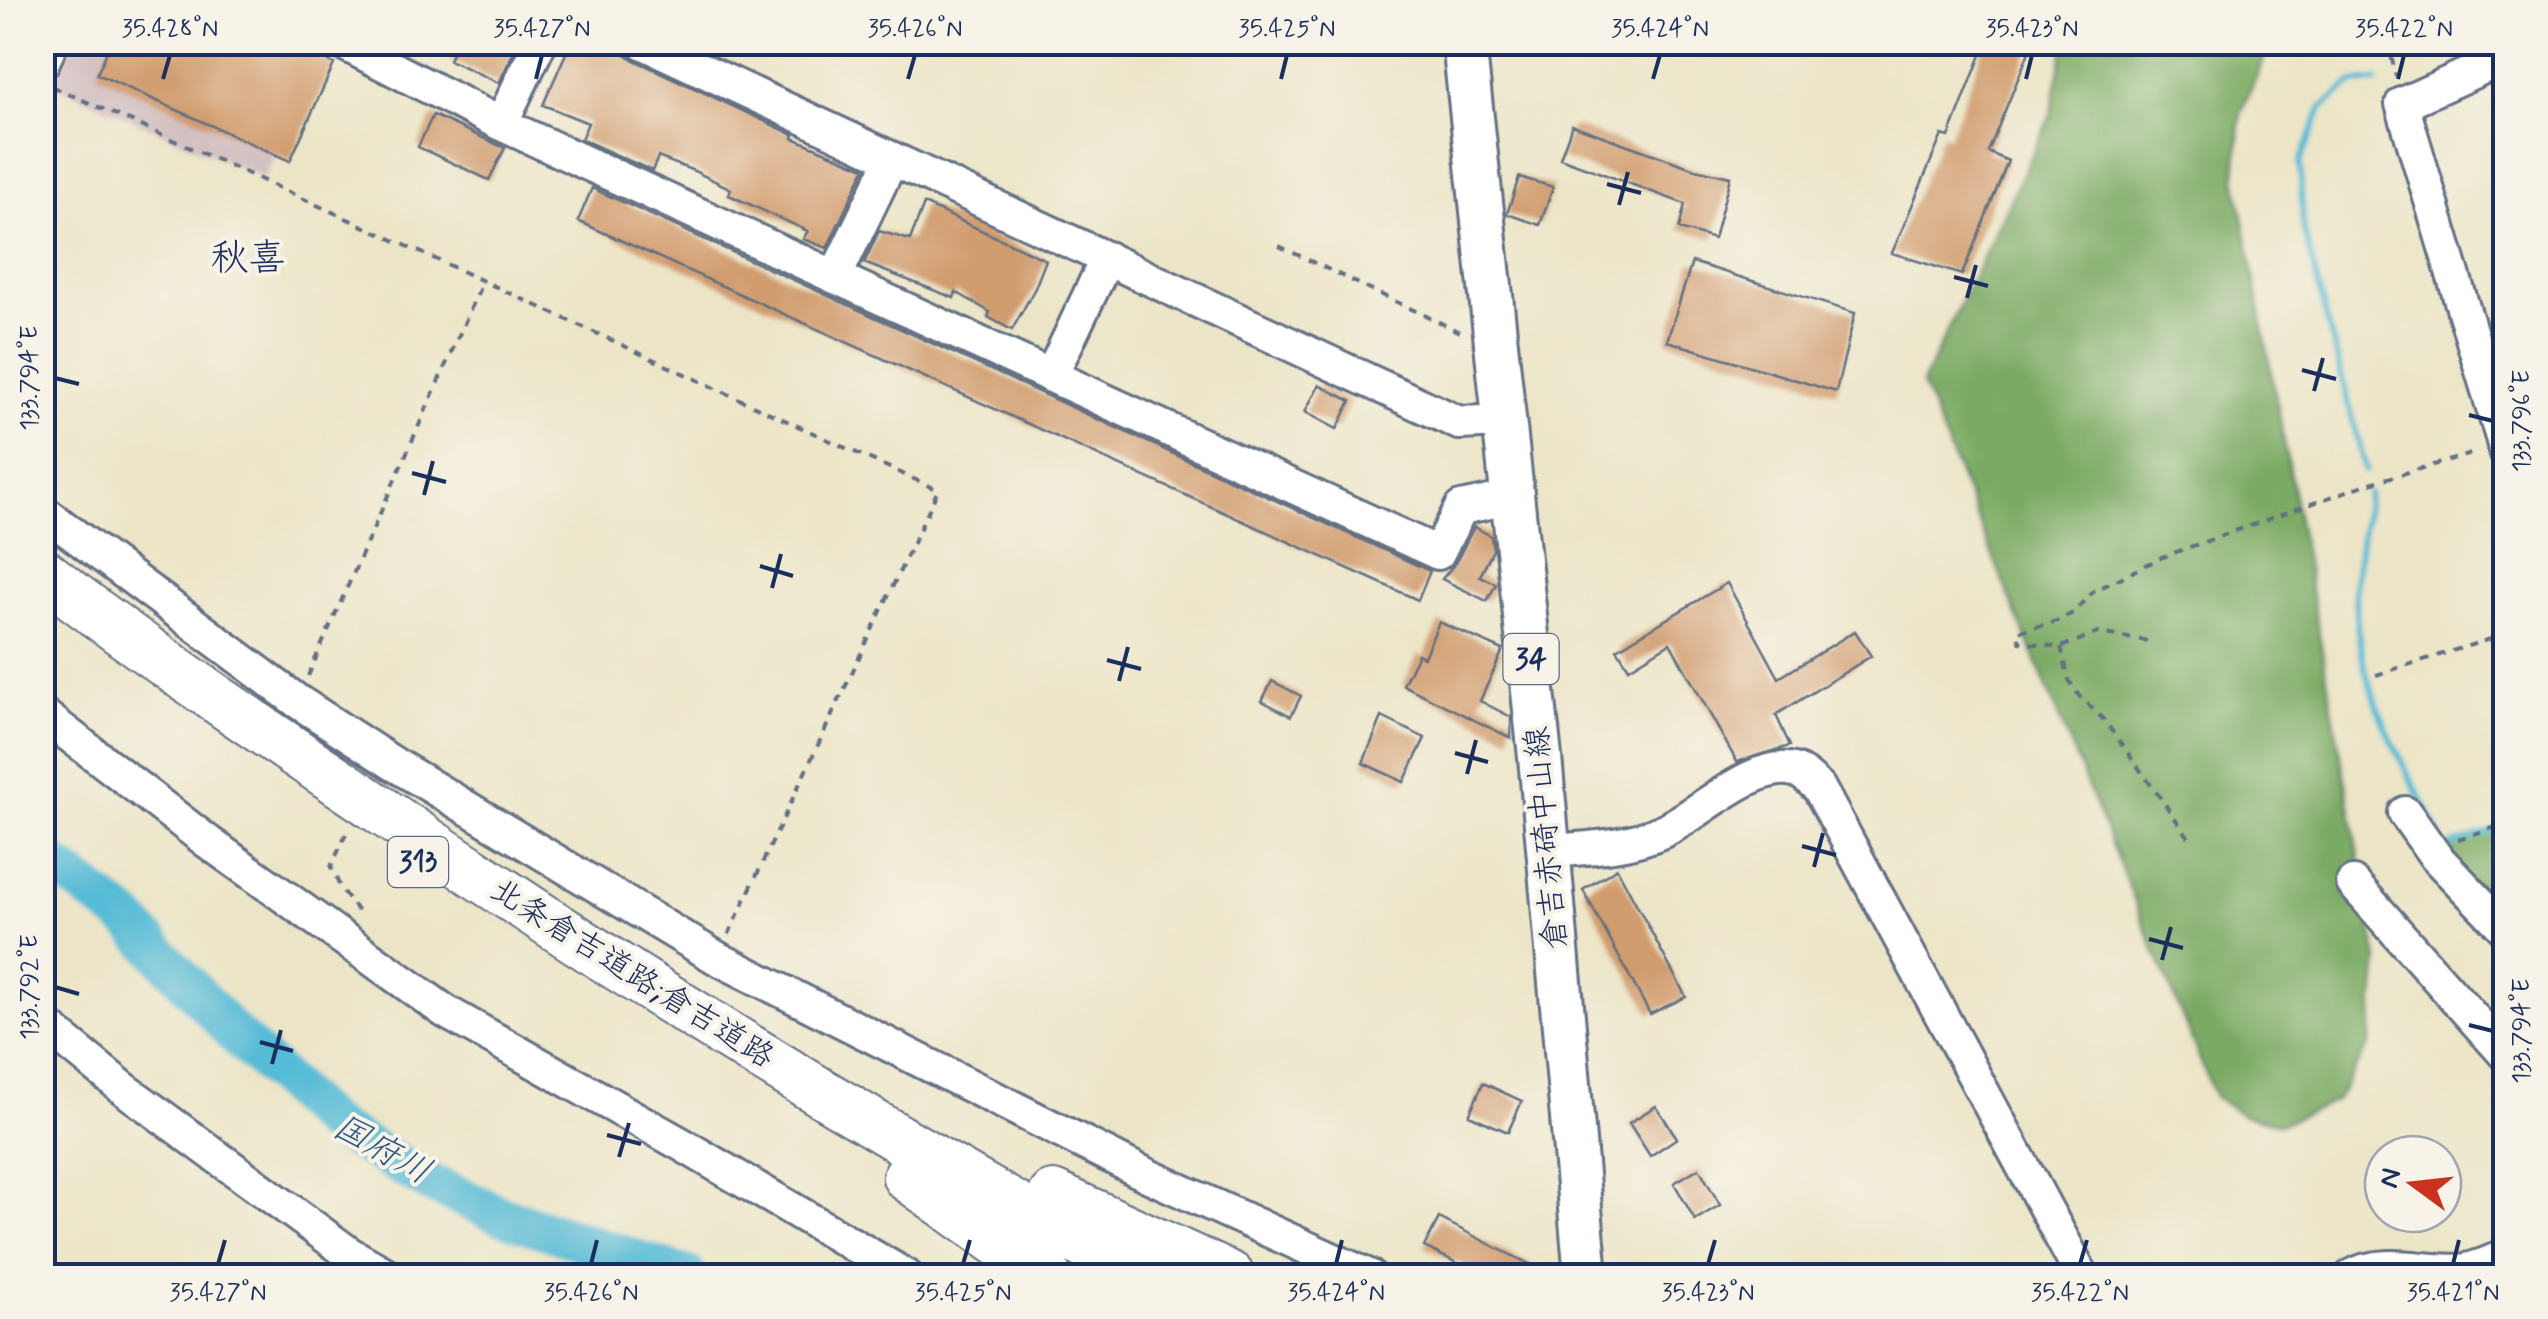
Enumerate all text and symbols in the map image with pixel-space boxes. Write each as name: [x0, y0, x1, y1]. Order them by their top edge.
text: 35.428°N: [122, 13, 218, 46]
text: 35.427°N: [493, 13, 591, 46]
text: 35.426°N: [867, 13, 963, 46]
text: 35.425°N: [1238, 13, 1336, 46]
text: 35.424°N: [1611, 13, 1709, 46]
text: 35.423°N: [1985, 13, 2079, 46]
text: 35.422°N: [2355, 13, 2453, 46]
district label: 秋喜: [210, 235, 286, 284]
text: 133.794°E: [14, 325, 47, 431]
text: 133.796°E: [2506, 370, 2539, 472]
road number: 34: [1504, 634, 1558, 684]
street label: 倉吉赤碕中山線: [1516, 725, 1578, 951]
road number: 313: [388, 837, 448, 887]
street label: 北条倉吉道路;倉吉道路: [482, 869, 782, 1079]
text: 133.792°E: [14, 934, 47, 1040]
text: 133.794°E: [2506, 978, 2539, 1084]
water label: 国府川: [325, 1104, 439, 1196]
north arrow: [2363, 1134, 2463, 1234]
text: N: [2371, 1164, 2412, 1192]
text: 35.427°N: [169, 1277, 267, 1310]
text: 35.426°N: [543, 1277, 639, 1310]
text: 35.425°N: [914, 1277, 1012, 1310]
text: 35.424°N: [1287, 1277, 1385, 1310]
text: 35.423°N: [1661, 1277, 1755, 1310]
text: 35.422°N: [2031, 1277, 2129, 1310]
text: 35.421°N: [2406, 1277, 2500, 1310]

